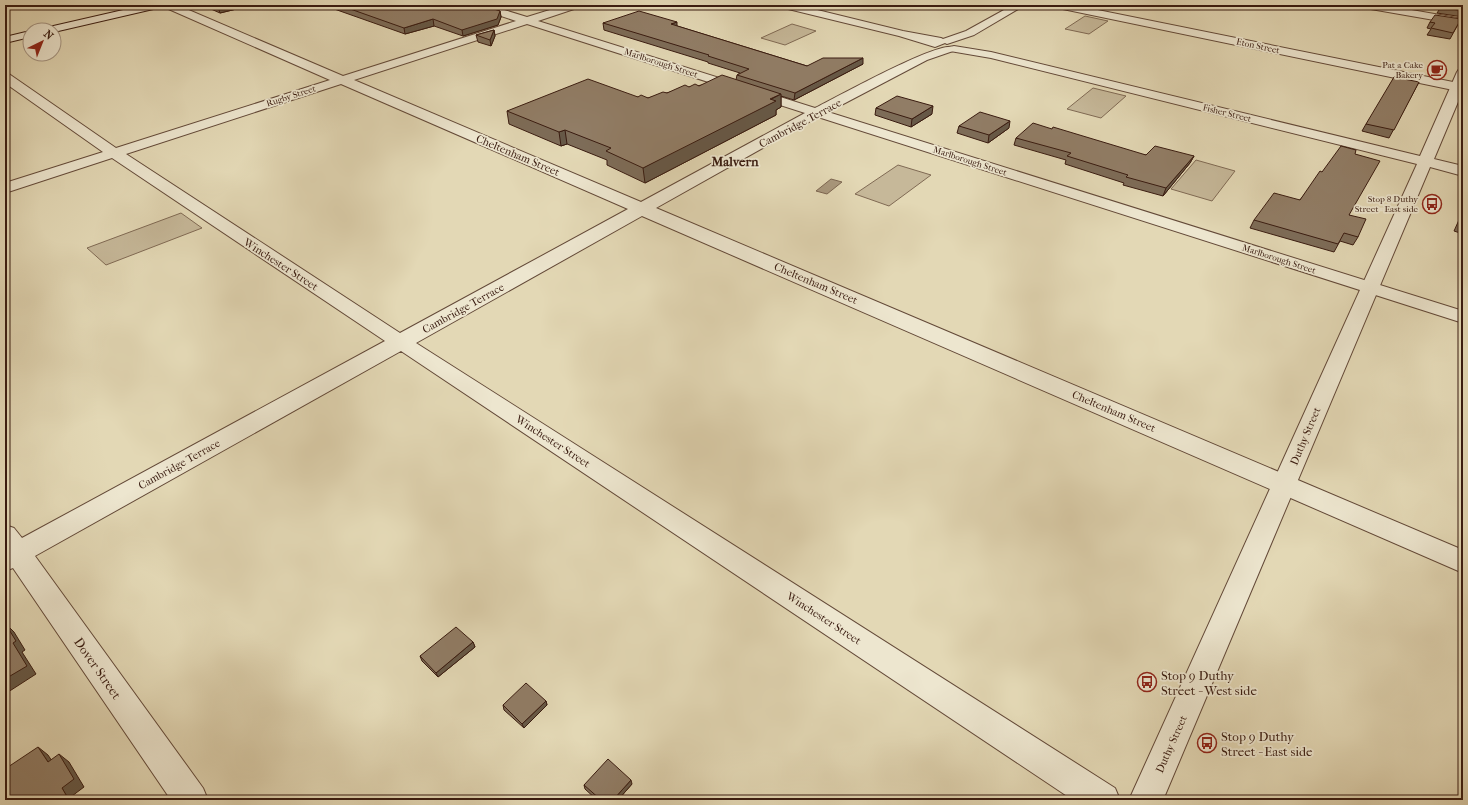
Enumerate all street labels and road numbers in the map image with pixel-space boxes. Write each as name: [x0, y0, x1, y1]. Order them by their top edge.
street label: Eton Street: [1235, 37, 1281, 56]
street label: Marlborough Street: [623, 46, 700, 80]
street label: Rugby Street: [265, 83, 318, 109]
street label: Cambridge Terrace: [757, 96, 844, 151]
street label: Fisher Street: [1202, 102, 1253, 124]
street label: Cheltenham Street: [474, 132, 562, 179]
street label: Marlborough Street: [932, 144, 1009, 178]
street label: Winchester Street: [240, 235, 320, 293]
street label: Marlborough Street: [1241, 242, 1318, 276]
street label: Cheltenham Street: [772, 260, 860, 307]
street label: Cambridge Terrace: [420, 280, 507, 336]
street label: Cheltenham Street: [1070, 388, 1158, 435]
street label: Duthy Street: [1287, 405, 1323, 467]
street label: Winchester Street: [512, 412, 592, 470]
street label: Cambridge Terrace: [136, 436, 223, 492]
street label: Winchester Street: [783, 589, 863, 647]
street label: Dover Street: [71, 635, 124, 702]
street label: Duthy Street: [1153, 713, 1190, 775]

